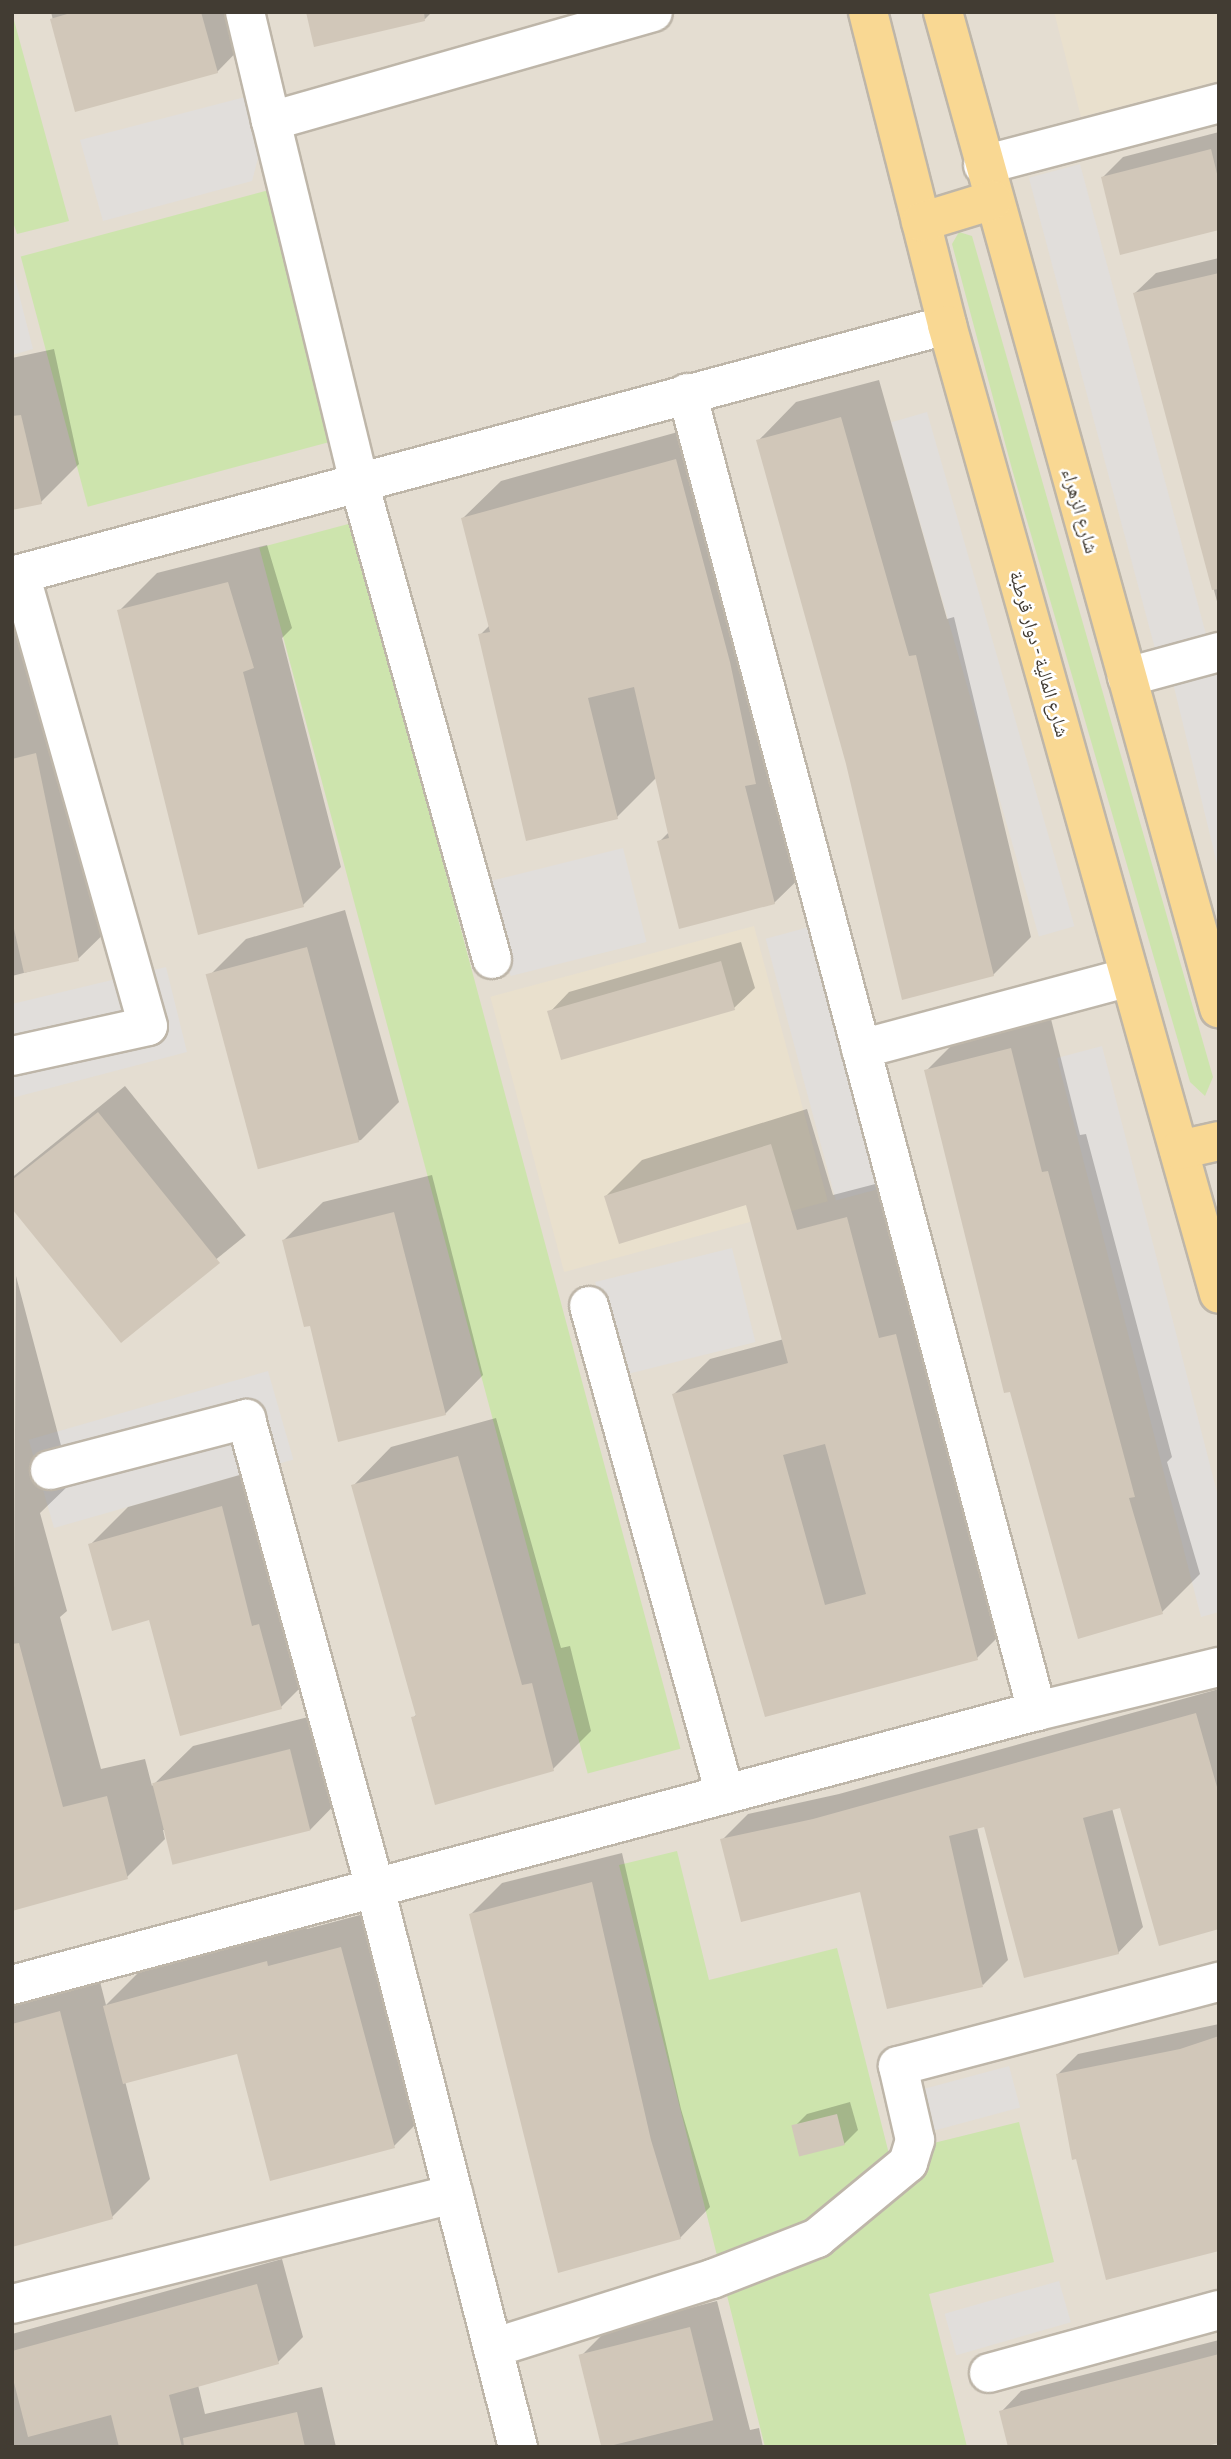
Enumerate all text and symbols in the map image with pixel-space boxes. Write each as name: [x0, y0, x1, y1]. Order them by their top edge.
street label: شارع الزهراء: [1057, 466, 1103, 556]
street label: شارع المالية - دوار قرطبة: [1004, 568, 1074, 740]

